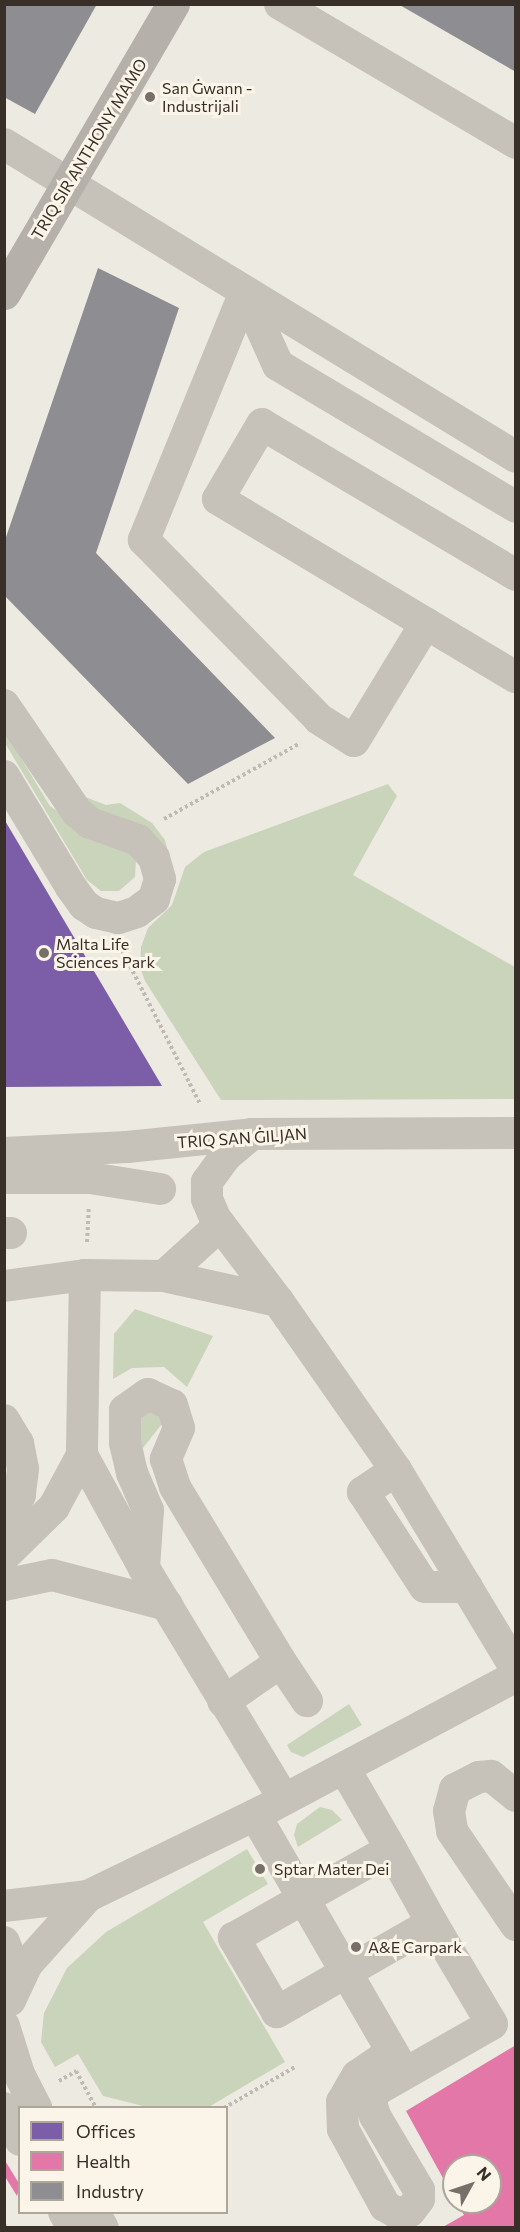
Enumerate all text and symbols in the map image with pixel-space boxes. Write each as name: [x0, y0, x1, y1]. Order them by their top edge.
street label: TRIQ SIR ANTHONY MAMO: [27, 55, 151, 243]
place label: San Ġwann - Industrijali: [162, 78, 253, 116]
marker: San Ġwann - Industrijali: [143, 90, 157, 104]
place label: Malta Life Sciences Park: [56, 934, 155, 972]
marker: Malta Life Sciences Park: [37, 946, 51, 960]
street label: TRIQ SAN ĠILJAN: [176, 1124, 308, 1152]
place label: Sptar Mater Dei: [274, 1859, 389, 1879]
marker: Sptar Mater Dei: [251, 1860, 269, 1878]
place label: A&E Carpark: [368, 1937, 462, 1957]
marker: A&E Carpark: [349, 1940, 363, 1954]
legend: [18, 2106, 228, 2214]
text: Offices: [76, 2120, 136, 2142]
text: Health: [76, 2150, 131, 2172]
north arrow: [442, 2154, 502, 2214]
text: N: [474, 2163, 496, 2184]
text: Industry: [76, 2180, 144, 2202]

